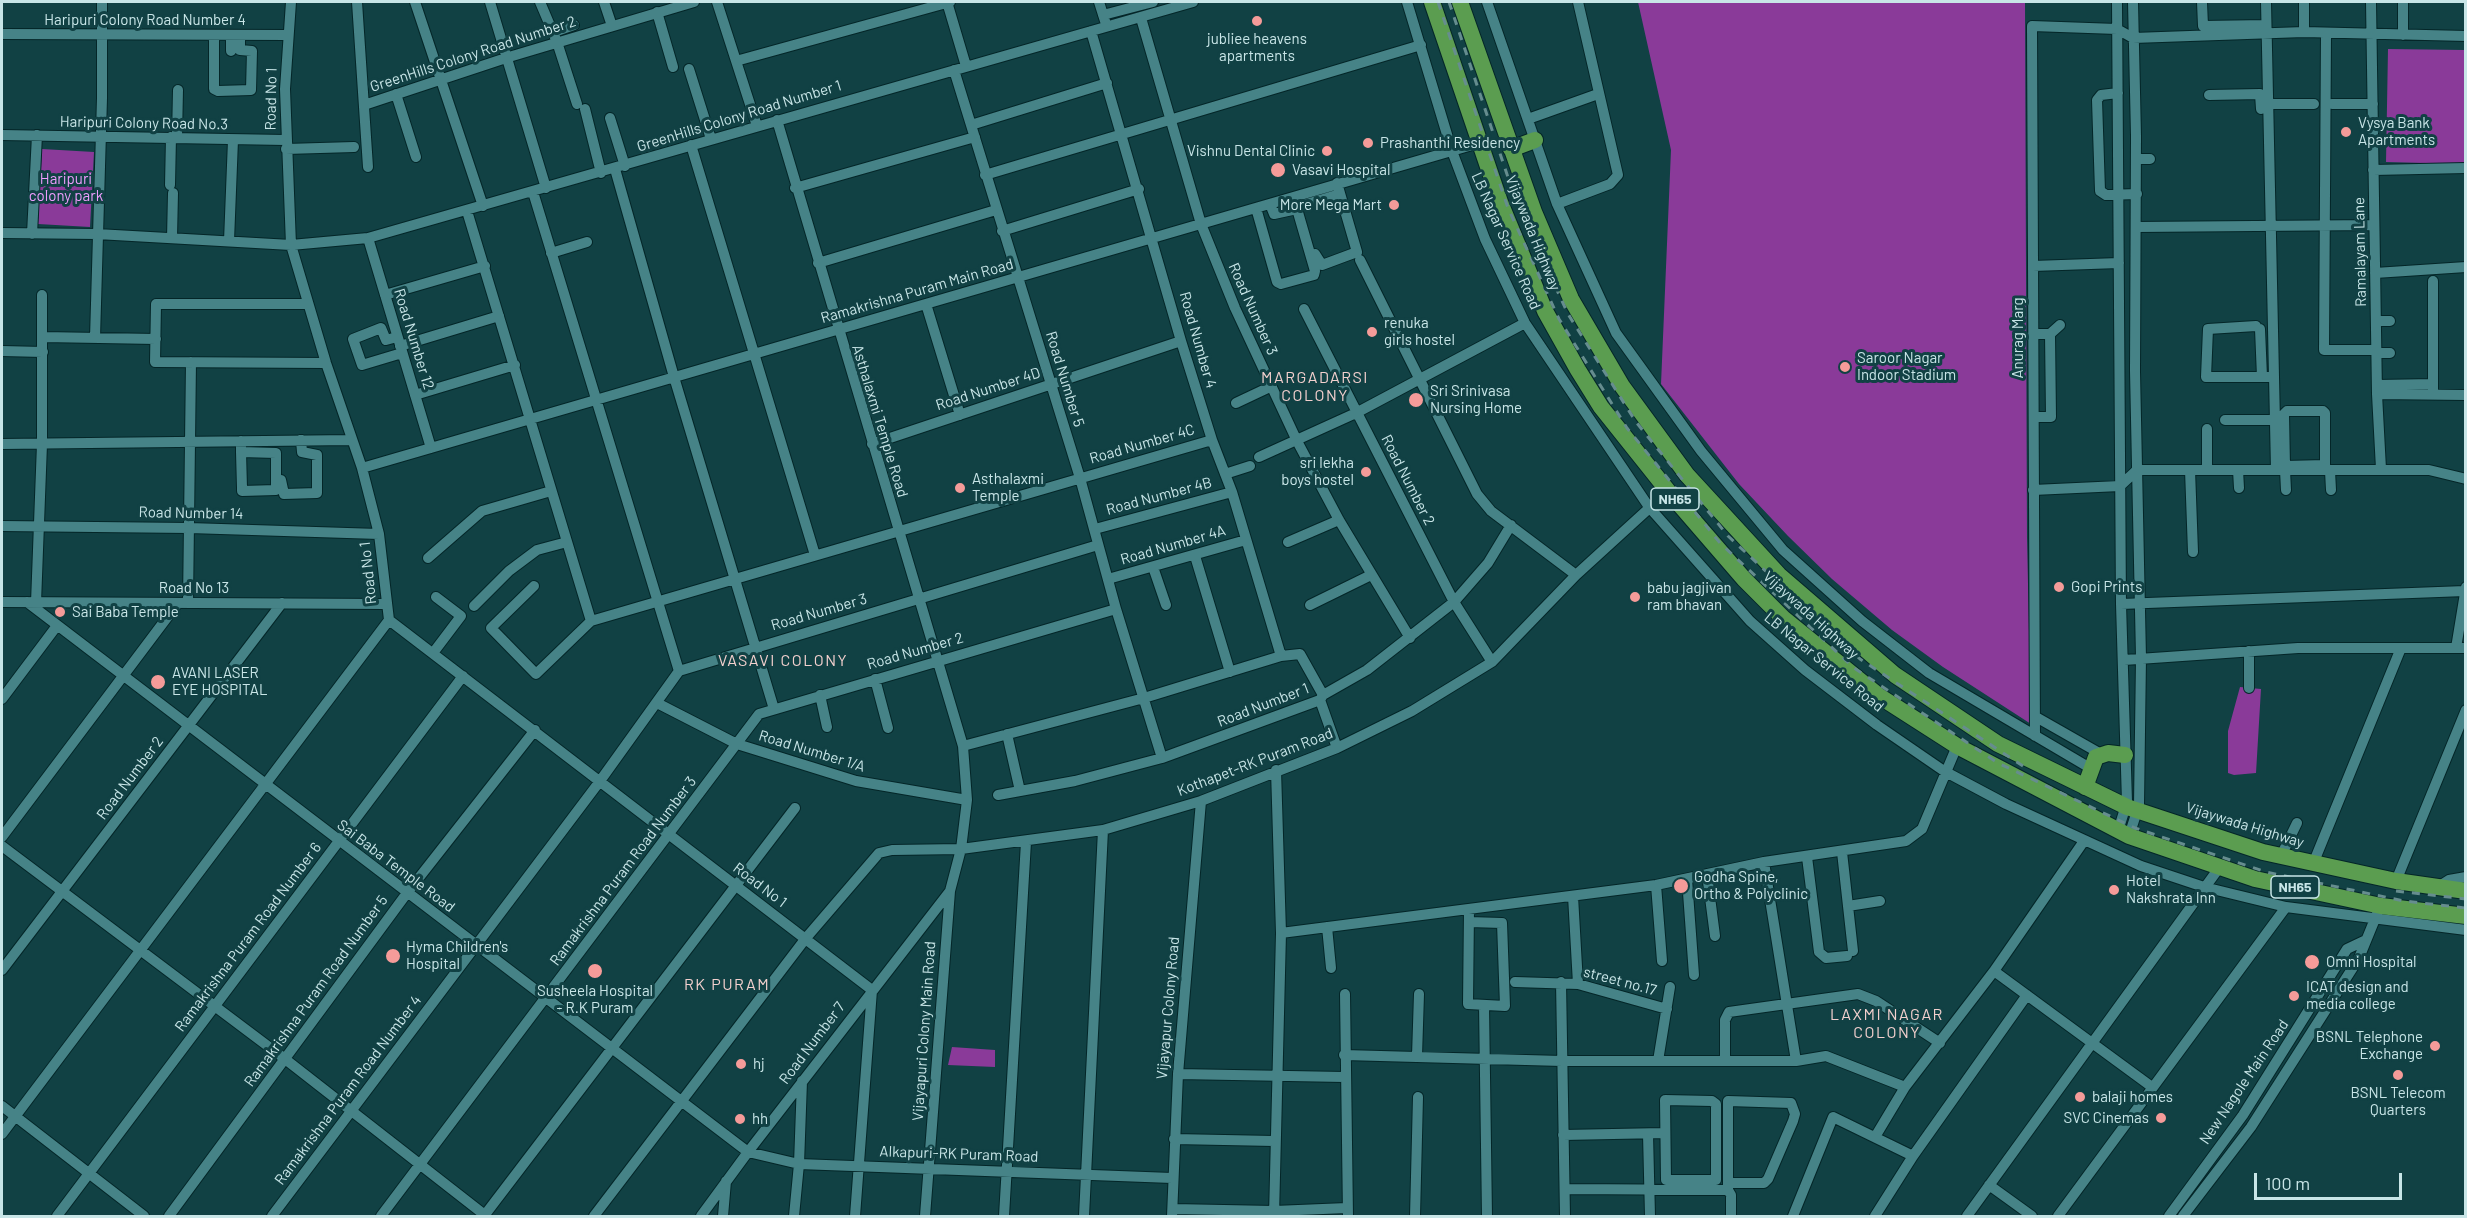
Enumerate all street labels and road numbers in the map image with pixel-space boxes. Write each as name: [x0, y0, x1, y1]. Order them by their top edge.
street label: Haripuri Colony Road Number 4: [44, 11, 246, 29]
street label: GreenHills Colony Road Number 2: [368, 12, 578, 96]
street label: Road No 1: [261, 67, 281, 131]
street label: GreenHills Colony Road Number 1: [635, 76, 843, 156]
street label: Haripuri Colony Road No.3: [60, 113, 228, 133]
street label: LB Nagar Service Road: [1468, 170, 1544, 312]
street label: Vijaywada Highway: [1502, 173, 1564, 293]
street label: Ramalayam Lane: [2350, 197, 2370, 307]
street label: Ramakrishna Puram Main Road: [819, 255, 1015, 327]
street label: Road Number 3: [1225, 260, 1281, 358]
street label: Road Number 12: [390, 286, 438, 392]
street label: Road Number 4: [1176, 290, 1220, 390]
street label: Anurag Marg: [2009, 297, 2027, 379]
street label: Road Number 5: [1042, 329, 1088, 429]
street label: Asthalaxmi Temple Road: [848, 342, 912, 500]
street label: Road Number 4D: [933, 364, 1043, 414]
street label: Road Number 4C: [1087, 420, 1197, 468]
street label: Road Number 2: [1377, 432, 1439, 528]
street label: Road Number 4B: [1104, 473, 1214, 519]
road number: NH65: [1651, 488, 1699, 510]
street label: Road Number 14: [138, 503, 244, 523]
street label: Road Number 4A: [1118, 521, 1228, 569]
street label: Road No 1: [356, 541, 380, 605]
street label: Vijaywada Highway: [1759, 567, 1863, 663]
street label: Road No 13: [159, 579, 229, 597]
street label: Road Number 3: [769, 590, 869, 634]
street label: LB Nagar Service Road: [1761, 608, 1887, 716]
street label: Road Number 2: [865, 629, 965, 673]
street label: Road Number 1: [1215, 679, 1311, 731]
street label: Kothapet-RK Puram Road: [1175, 724, 1335, 800]
street label: Road Number 1/A: [757, 726, 867, 776]
street label: Road Number 2: [93, 733, 167, 823]
street label: Ramakrishna Puram Road Number 3: [546, 773, 700, 969]
street label: Vijaywada Highway: [2184, 798, 2306, 852]
street label: Sai Baba Temple Road: [334, 816, 458, 916]
street label: Ramakrishna Puram Road Number 6: [171, 839, 325, 1035]
street label: Road No 1: [730, 859, 790, 911]
road number: NH65: [2271, 876, 2319, 898]
street label: Ramakrishna Puram Road Number 5: [240, 892, 392, 1090]
street label: Vijayapur Colony Road: [1153, 936, 1183, 1080]
street label: Vijayapuri Colony Main Road: [909, 941, 939, 1121]
street label: street no.17: [1581, 963, 1659, 999]
street label: Ramakrishna Puram Road Number 4: [271, 992, 425, 1188]
street label: Road Number 7: [775, 998, 849, 1088]
street label: New Nagole Main Road: [2196, 1016, 2292, 1148]
street label: Alkapuri-RK Puram Road: [879, 1142, 1039, 1166]

